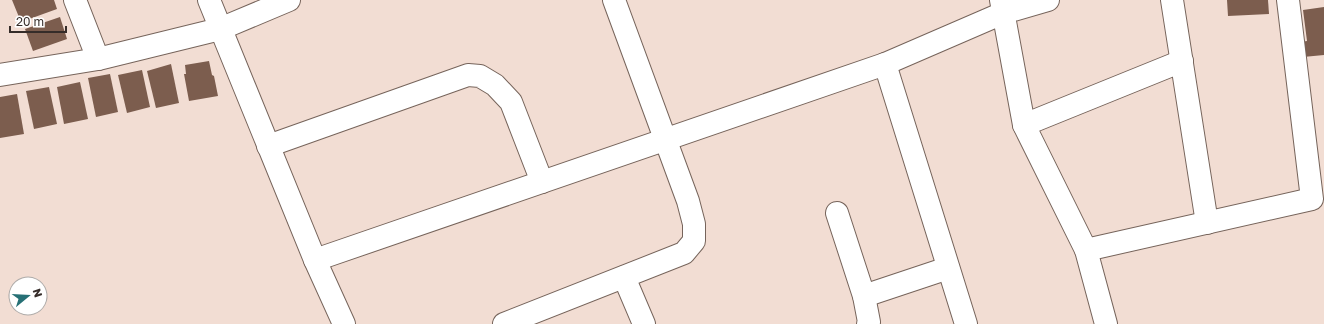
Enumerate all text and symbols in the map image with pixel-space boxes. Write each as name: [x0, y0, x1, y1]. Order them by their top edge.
scale bar: [10, 8, 66, 34]
text: 20 m: [16, 14, 44, 29]
north arrow: [8, 276, 48, 316]
text: N: [31, 287, 45, 299]

